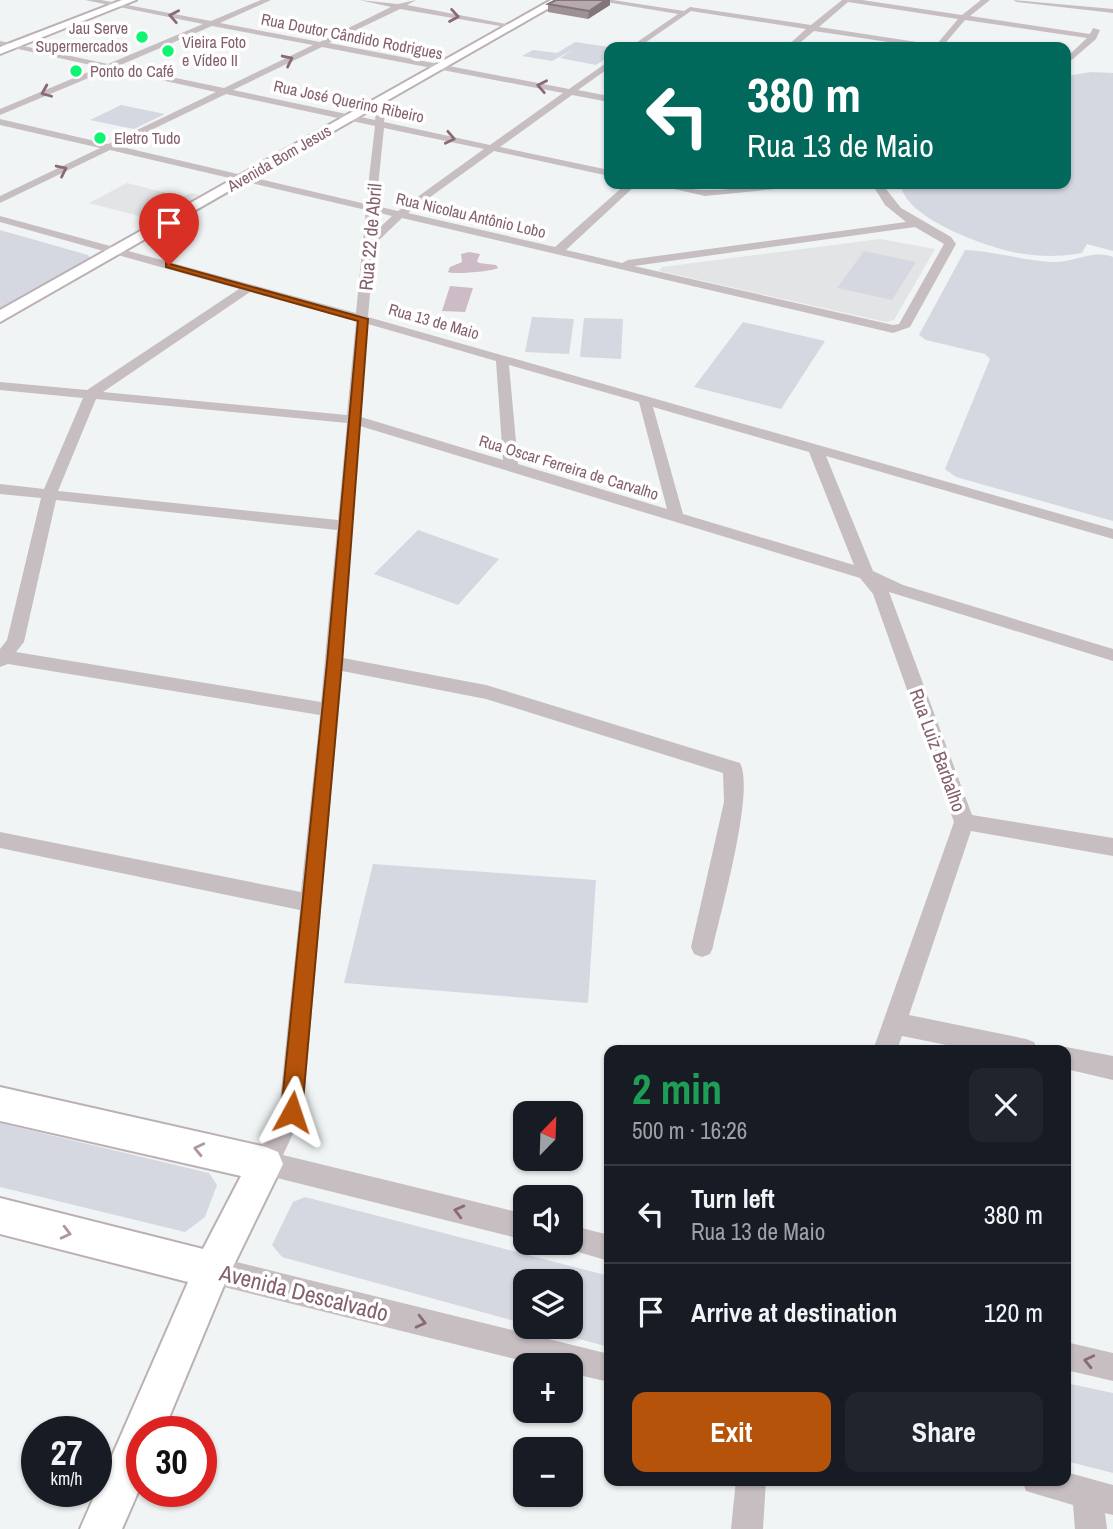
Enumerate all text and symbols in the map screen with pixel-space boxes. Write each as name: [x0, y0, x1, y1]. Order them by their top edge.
street label: Rua Doutor Cândido Rodrigues: [259, 8, 445, 64]
one-way arrow: [449, 8, 460, 23]
one-way arrow: [168, 10, 180, 25]
place label: Jau Serve Supermercados: [35, 17, 128, 57]
marker: Jau Serve Supermercados: [134, 29, 150, 45]
place label: Vieira Foto e Vídeo II: [182, 31, 246, 71]
marker: Vieira Foto e Vídeo II: [160, 43, 176, 59]
one-way arrow: [281, 54, 293, 68]
place label: Ponto do Café: [90, 60, 174, 82]
text: 380 m: [747, 61, 861, 127]
marker: Ponto do Café: [68, 63, 84, 79]
icon: left: [632, 70, 723, 161]
street label: Rua José Querino Ribeiro: [272, 74, 426, 128]
one-way arrow: [536, 79, 548, 94]
one-way arrow: [41, 84, 53, 98]
street label: Avenida Bom Jesus: [222, 119, 335, 197]
text: Rua 13 de Maio: [747, 124, 934, 167]
place label: Eletro Tudo: [114, 127, 180, 149]
marker: Eletro Tudo: [92, 130, 108, 146]
one-way arrow: [444, 130, 456, 145]
one-way arrow: [55, 165, 67, 179]
street label: Rua 22 de Abril: [352, 182, 388, 292]
street label: Rua Nicolau Antônio Lobo: [394, 187, 548, 243]
pin: [139, 193, 199, 265]
icon: arrive: [150, 204, 188, 242]
street label: Rua 13 de Maio: [386, 298, 482, 344]
street label: Rua Oscar Ferreira de Carvalho: [476, 429, 662, 505]
street label: Rua Luiz Barbalho: [904, 685, 972, 815]
text: 2 min: [632, 1061, 722, 1117]
button: close: [969, 1068, 1043, 1142]
position arrow: [255, 1075, 329, 1149]
north arrow: [513, 1101, 583, 1171]
map controls: [513, 1101, 583, 1507]
text: 500 m · 16:26: [632, 1115, 747, 1146]
one-way arrow: [193, 1142, 205, 1157]
text: Turn left: [691, 1181, 775, 1216]
button: sound: [513, 1185, 583, 1255]
icon: left: [632, 1195, 670, 1233]
text: 380 m: [984, 1197, 1043, 1232]
one-way arrow: [453, 1205, 465, 1219]
text: Rua 13 de Maio: [691, 1216, 825, 1247]
one-way arrow: [60, 1225, 72, 1239]
street label: Avenida Descalvado: [216, 1256, 392, 1328]
button: layers: [513, 1269, 583, 1339]
icon: arrive: [632, 1293, 670, 1331]
text: Arrive at destination: [691, 1295, 897, 1330]
text: 120 m: [984, 1295, 1043, 1330]
one-way arrow: [415, 1314, 427, 1328]
button: +: [513, 1353, 583, 1423]
one-way arrow: [1083, 1355, 1095, 1370]
button: Exit: [632, 1392, 831, 1472]
button: Share: [845, 1392, 1043, 1472]
speed limit sign: 30: [126, 1416, 217, 1507]
text: 27: [51, 1429, 82, 1476]
button: −: [513, 1437, 583, 1507]
text: km/h: [51, 1466, 83, 1491]

